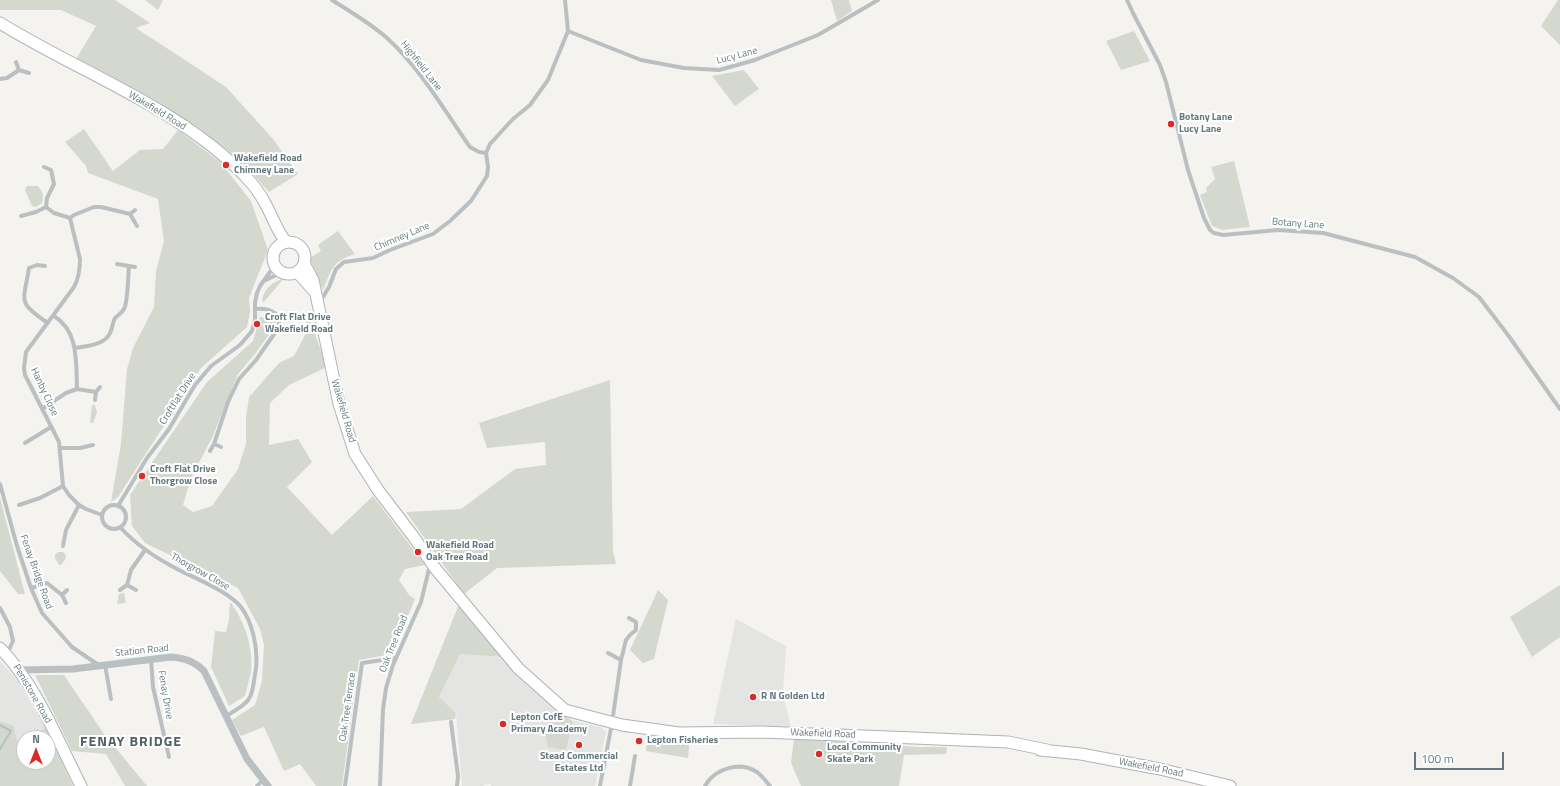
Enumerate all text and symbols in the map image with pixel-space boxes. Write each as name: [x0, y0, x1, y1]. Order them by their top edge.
street label: Highfield Lane: [398, 39, 444, 93]
street label: Lucy Lane: [715, 45, 759, 67]
street label: Wakefield Road: [126, 89, 188, 133]
place label: Botany Lane Lucy Lane: [1179, 112, 1232, 136]
marker: Botany Lane Lucy Lane: [1166, 119, 1176, 129]
place label: Wakefield Road Chimney Lane: [234, 153, 302, 176]
marker: Wakefield Road Chimney Lane: [221, 160, 231, 170]
street label: Botany Lane: [1271, 216, 1325, 232]
street label: Chimney Lane: [373, 220, 431, 254]
place label: Croft Flat Drive Wakefield Road: [265, 312, 333, 336]
marker: Croft Flat Drive Wakefield Road: [252, 319, 262, 329]
street label: Hanby Close: [28, 366, 60, 418]
street label: Croftflat Drive: [157, 371, 199, 427]
street label: Wakefield Road: [328, 378, 358, 444]
place label: Croft Flat Drive Thorgrow Close: [150, 464, 217, 488]
marker: Croft Flat Drive Thorgrow Close: [137, 471, 147, 481]
street label: Fenay Bridge Road: [17, 533, 55, 611]
place label: Wakefield Road Oak Tree Road: [426, 540, 494, 564]
marker: Wakefield Road Oak Tree Road: [413, 547, 423, 557]
street label: Thorgrow Close: [168, 551, 232, 593]
street label: Oak Tree Road: [377, 614, 411, 674]
street label: Station Road: [114, 642, 170, 660]
street label: Penistone Road: [10, 662, 54, 726]
street label: Fenay Drive: [155, 670, 175, 720]
street label: Oak Tree Terrace: [337, 672, 359, 742]
place label: R N Golden Ltd: [761, 691, 825, 703]
marker: R N Golden Ltd: [748, 692, 758, 702]
place label: Lepton CofE Primary Academy: [511, 712, 587, 736]
marker: Lepton CofE Primary Academy: [498, 719, 508, 729]
street label: Wakefield Road: [790, 727, 856, 741]
north arrow: [16, 730, 56, 770]
text: N: [32, 731, 40, 747]
district label: FENAY BRIDGE: [80, 735, 182, 751]
place label: Lepton Fisheries: [647, 735, 718, 747]
marker: Lepton Fisheries: [634, 736, 644, 746]
marker: Stead Commercial Estates Ltd: [574, 740, 584, 750]
place label: Local Community Skate Park: [827, 742, 901, 766]
scale bar: [1416, 744, 1506, 770]
marker: Local Community Skate Park: [814, 749, 824, 759]
text: 100 m: [1421, 749, 1454, 768]
place label: Stead Commercial Estates Ltd: [540, 751, 618, 774]
street label: Wakefield Road: [1118, 756, 1184, 780]

